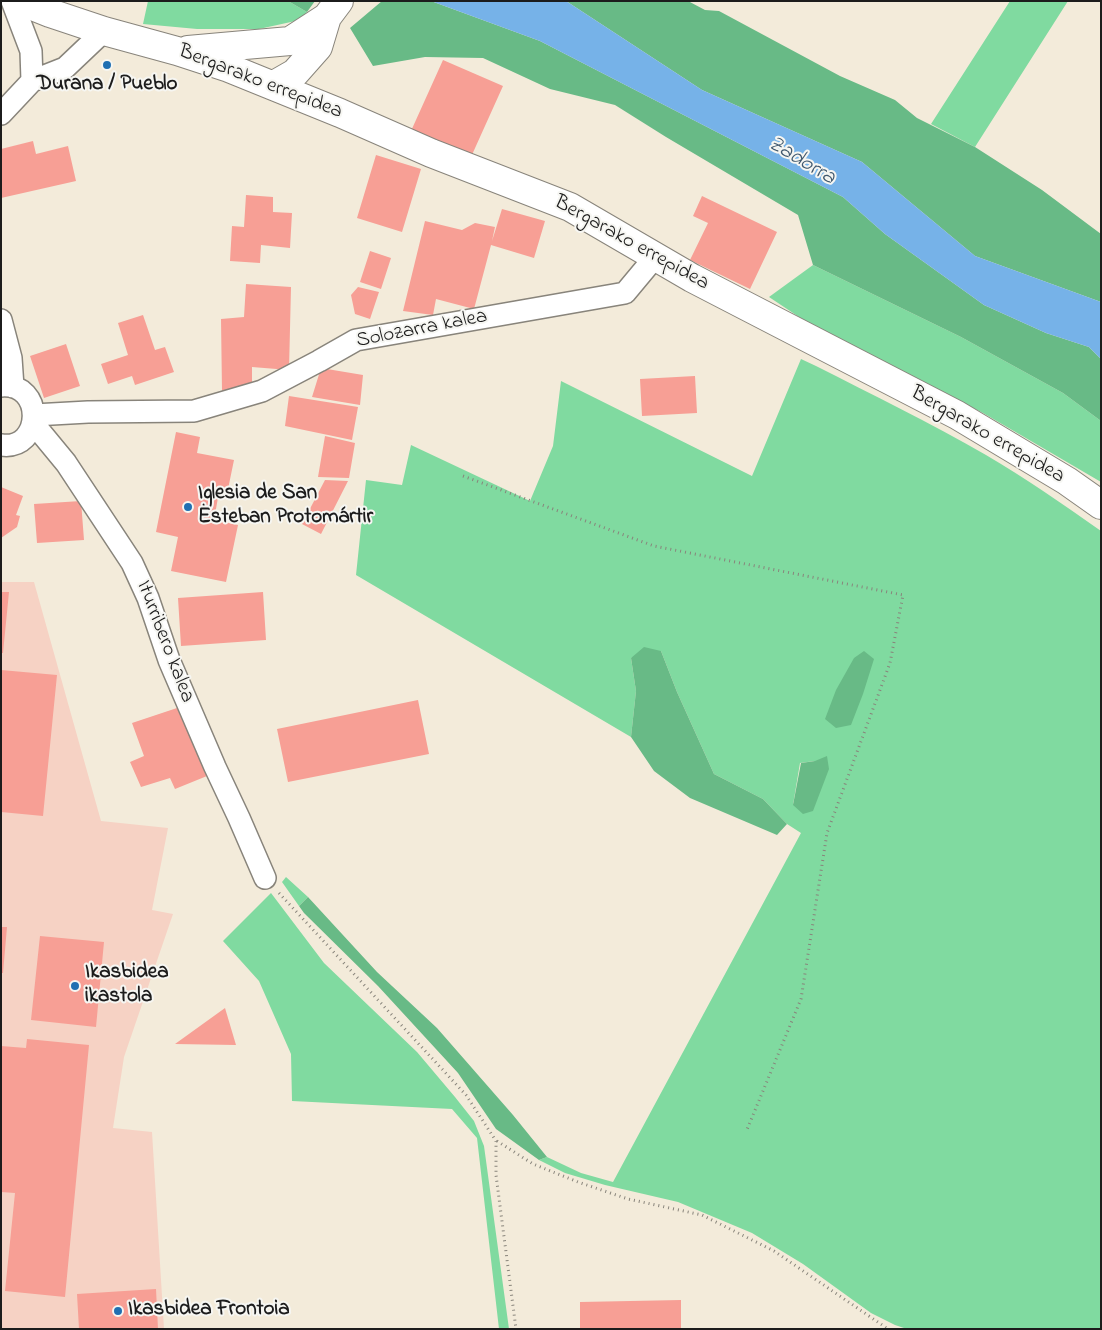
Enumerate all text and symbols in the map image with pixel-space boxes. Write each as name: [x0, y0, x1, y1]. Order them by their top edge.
street label: Bergarako errepidea: [174, 40, 346, 126]
marker: Durana / Pueblo: [101, 59, 113, 71]
place label: Durana / Pueblo: [36, 73, 178, 99]
water label: Zadorra: [763, 132, 839, 192]
street label: Bergarako errepidea: [549, 191, 713, 297]
street label: Solozarra kalea: [354, 305, 490, 355]
street label: Bergarako errepidea: [906, 382, 1068, 490]
place label: Iglesia de San Esteban Protomártir: [198, 482, 373, 532]
marker: Iglesia de San Esteban Protomártir: [182, 501, 194, 513]
street label: Iturribero kalea: [129, 577, 199, 707]
place label: Ikasbidea ikastola: [85, 961, 169, 1011]
marker: Ikasbidea ikastola: [69, 980, 81, 992]
place label: Ikasbidea Frontoia: [128, 1298, 290, 1324]
marker: Ikasbidea Frontoia: [112, 1305, 124, 1317]

